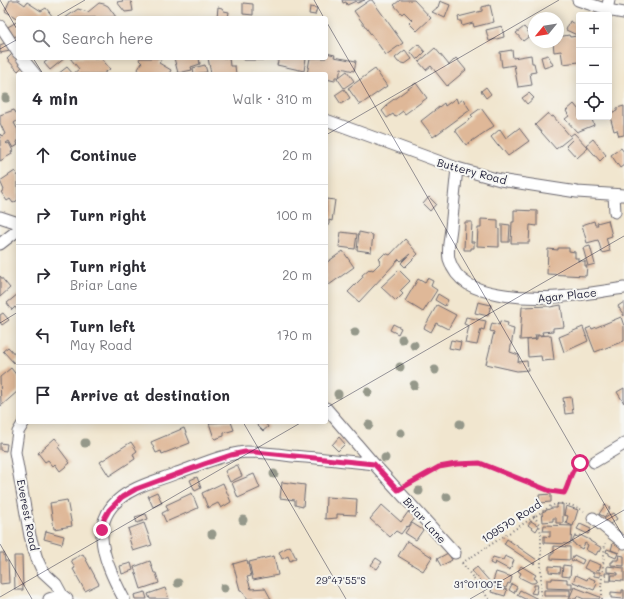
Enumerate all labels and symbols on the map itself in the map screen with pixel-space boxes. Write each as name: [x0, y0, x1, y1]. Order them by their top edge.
north arrow: [528, 12, 564, 48]
street label: Buttery Road: [436, 154, 509, 188]
street label: Agar Place: [537, 284, 598, 306]
route start: [571, 454, 589, 472]
street label: Everest Road: [14, 478, 42, 552]
street label: Briar Lane: [400, 494, 450, 546]
street label: 109570 Road: [478, 496, 544, 546]
route end: [93, 521, 111, 539]
text: 29°47'55"S: [316, 573, 366, 587]
text: 31°01'00"E: [454, 577, 503, 591]

